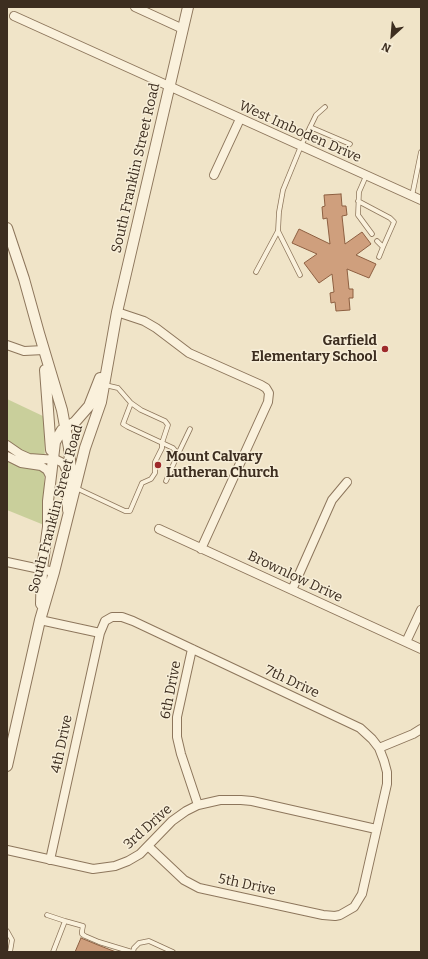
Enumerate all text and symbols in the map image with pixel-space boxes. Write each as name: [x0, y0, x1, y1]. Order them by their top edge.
north arrow: [372, 16, 412, 56]
text: N: [380, 40, 393, 55]
street label: South Franklin Street Road: [108, 81, 164, 255]
street label: West Imboden Drive: [236, 97, 364, 167]
place label: Garfield Elementary School: [251, 333, 377, 366]
marker: Garfield Elementary School: [380, 344, 390, 354]
street label: South Franklin Street Road: [25, 423, 87, 595]
place label: Mount Calvary Lutheran Church: [166, 449, 279, 482]
marker: Mount Calvary Lutheran Church: [153, 460, 163, 470]
street label: Brownlow Drive: [245, 548, 345, 606]
street label: 6th Drive: [157, 659, 185, 721]
street label: 7th Drive: [262, 662, 322, 702]
street label: 4th Drive: [48, 713, 76, 775]
street label: 3rd Drive: [120, 801, 176, 853]
street label: 5th Drive: [217, 871, 277, 899]

